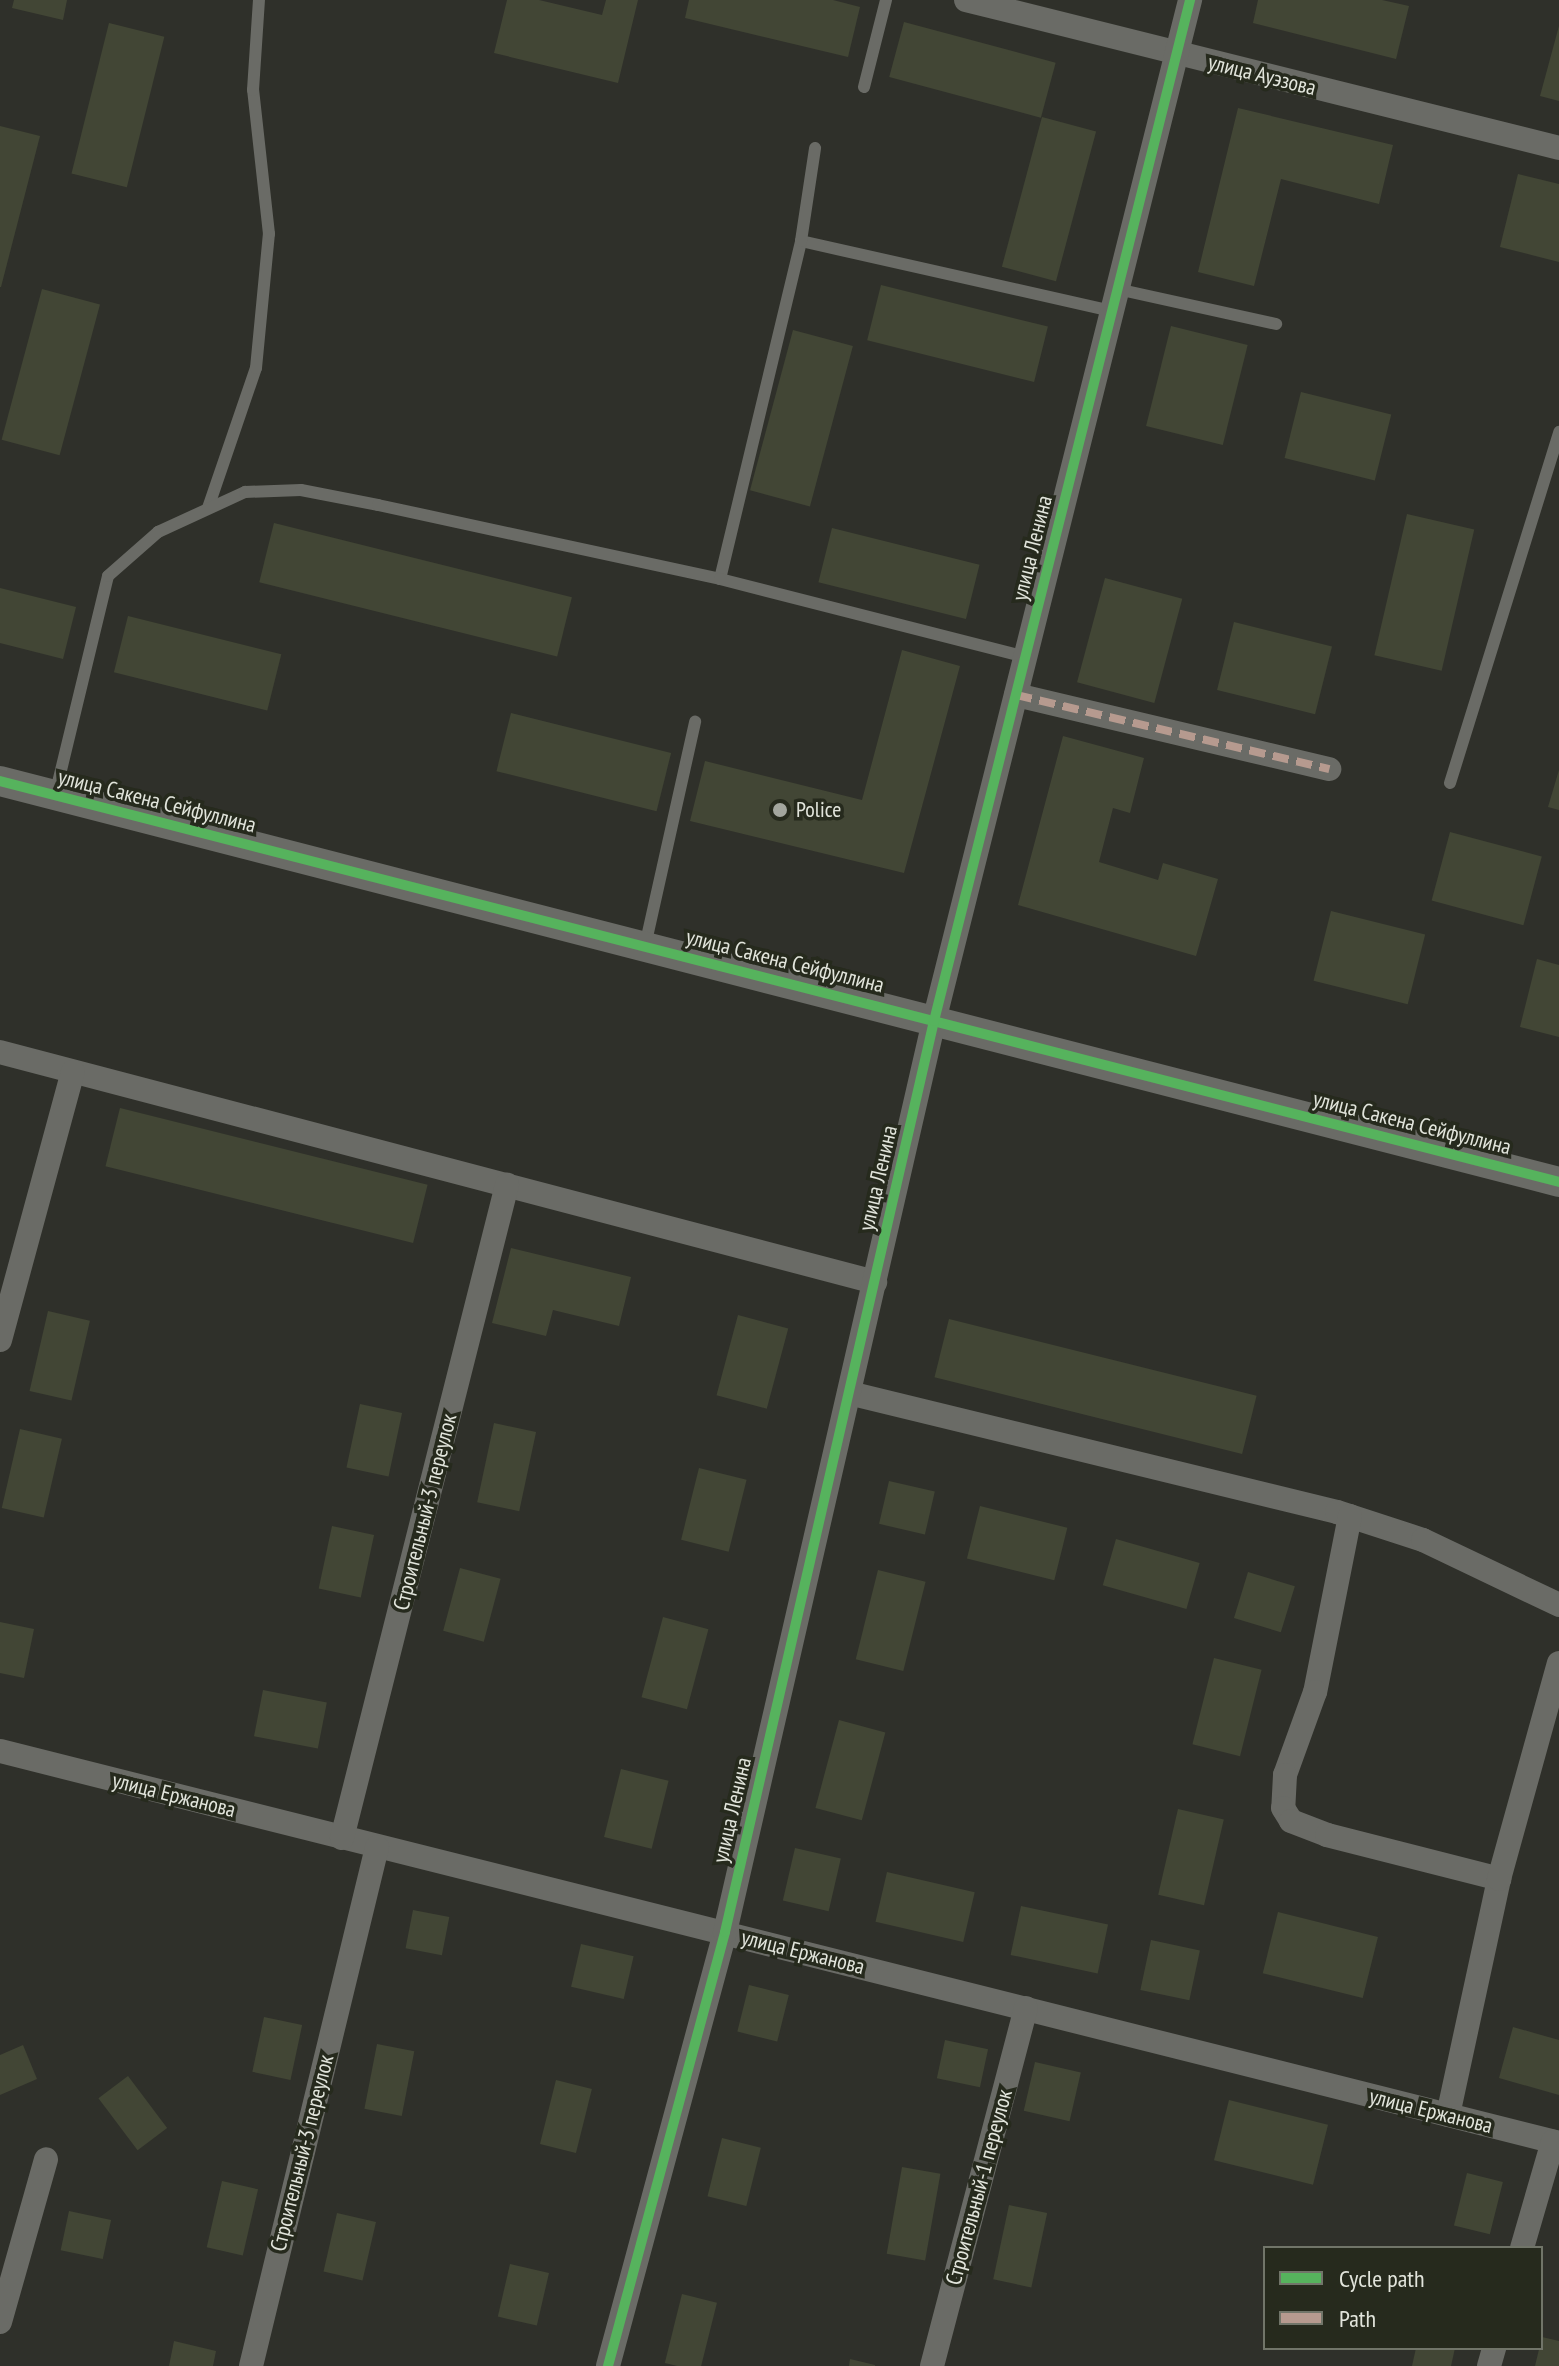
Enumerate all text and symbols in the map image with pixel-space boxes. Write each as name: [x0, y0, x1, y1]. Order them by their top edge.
street label: улица Ауэзова: [1205, 49, 1319, 101]
street label: улица Ленина: [1006, 493, 1058, 603]
street label: улица Сакена Сейфуллина: [55, 764, 259, 838]
place label: Police: [796, 797, 841, 823]
marker: Police: [771, 801, 789, 819]
street label: улица Сакена Сейфуллина: [683, 924, 887, 998]
street label: улица Сакена Сейфуллина: [1310, 1086, 1514, 1160]
street label: улица Ленина: [853, 1123, 903, 1233]
street label: Строительный-3 переулок: [388, 1411, 462, 1613]
street label: улица Ленина: [707, 1755, 757, 1865]
street label: улица Ержанова: [110, 1767, 238, 1823]
street label: улица Ержанова: [739, 1924, 867, 1980]
street label: Строительный-3 переулок: [265, 2052, 339, 2254]
street label: улица Ержанова: [1367, 2083, 1495, 2139]
street label: Строительный-1 переулок: [940, 2086, 1018, 2288]
legend: [1263, 2246, 1543, 2350]
text: Cycle path: [1339, 2263, 1425, 2294]
text: Path: [1339, 2303, 1376, 2334]

